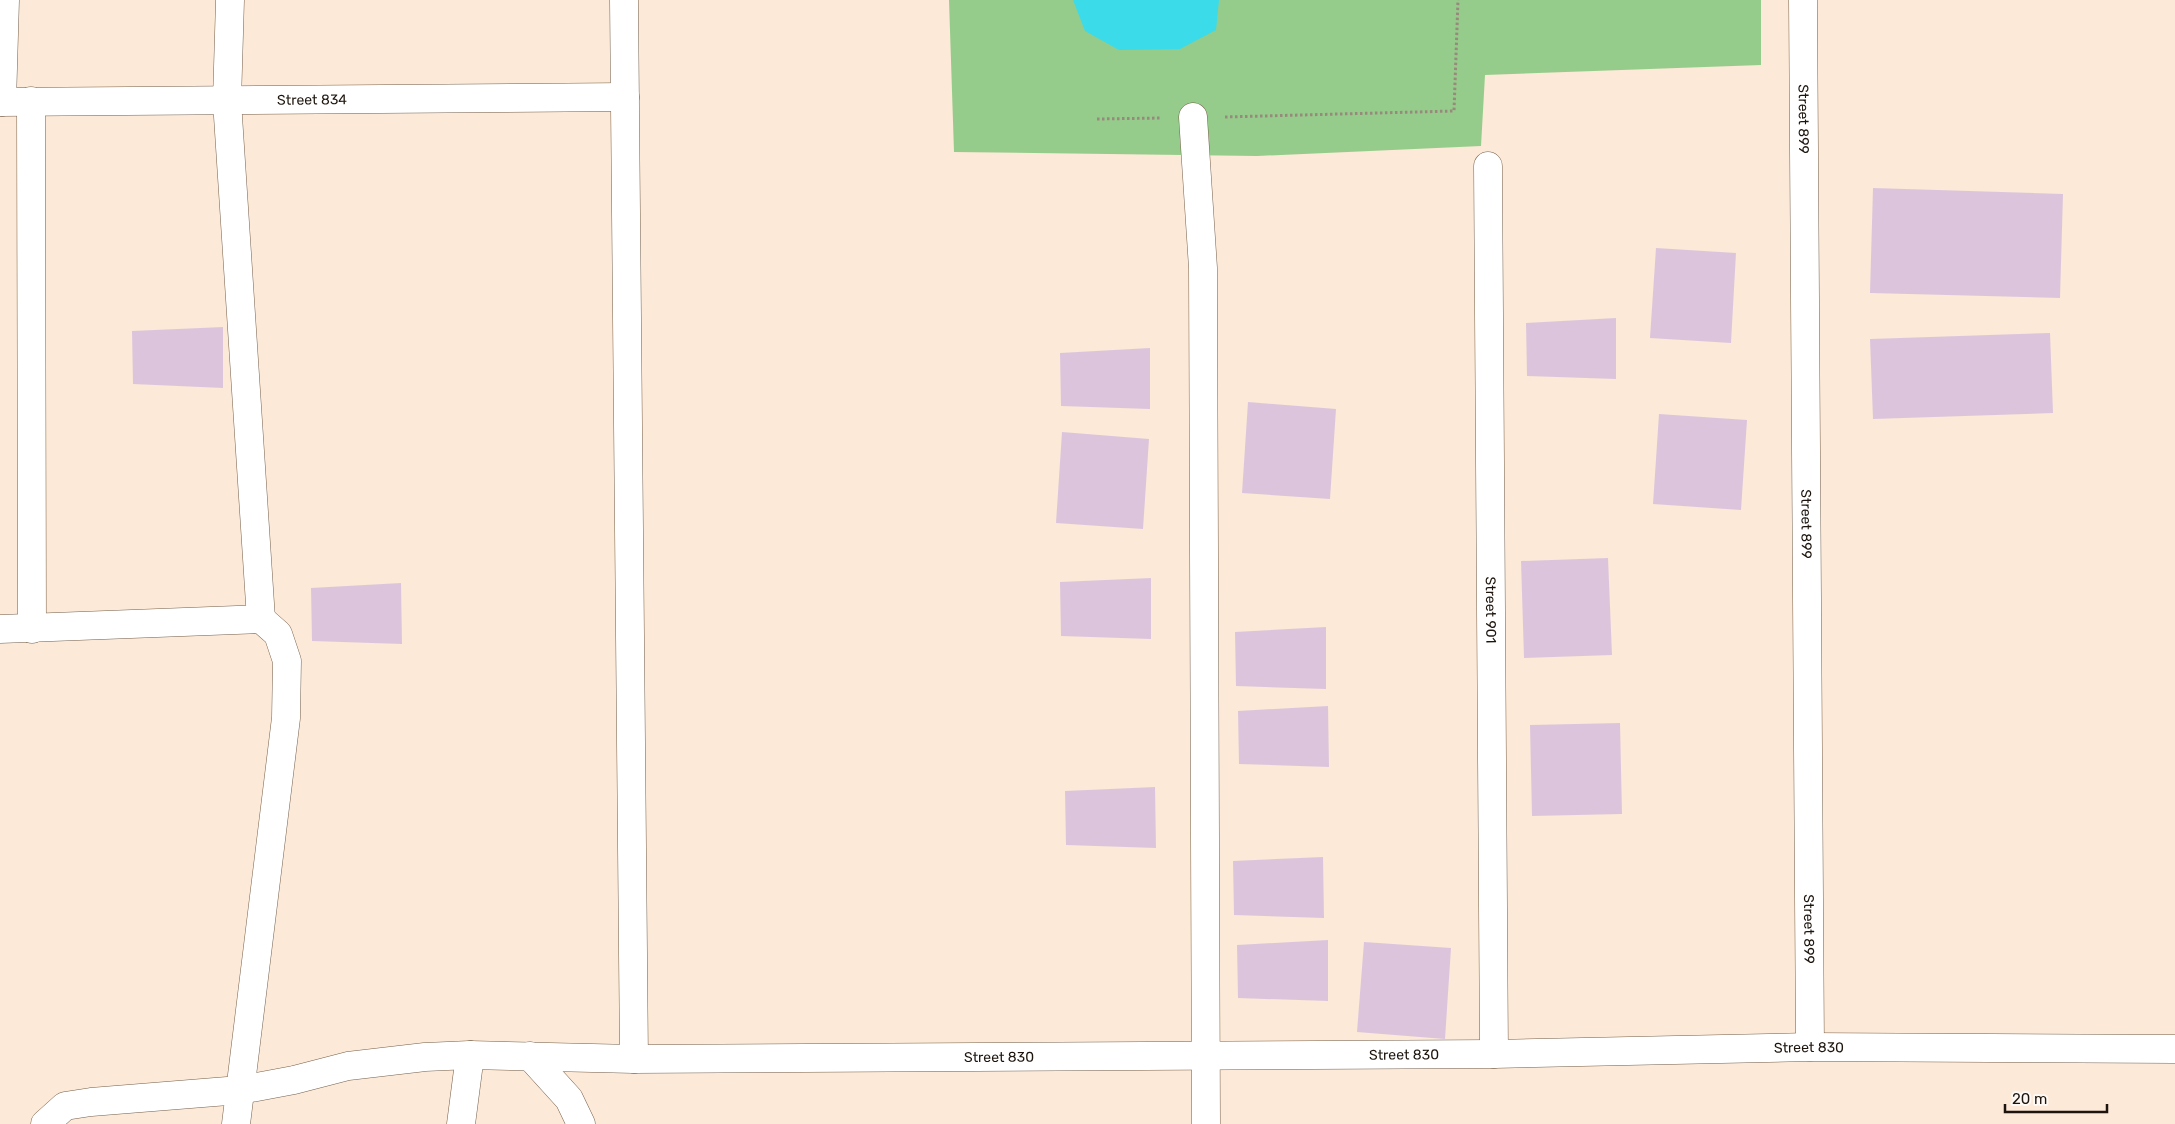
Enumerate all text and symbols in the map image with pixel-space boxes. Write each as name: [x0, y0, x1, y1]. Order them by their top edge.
street label: Street 899: [1795, 84, 1813, 154]
street label: Street 834: [277, 91, 347, 108]
street label: Street 899: [1798, 489, 1815, 559]
street label: Street 901: [1482, 576, 1500, 644]
street label: Street 899: [1800, 894, 1818, 964]
street label: Street 830: [1774, 1038, 1844, 1056]
street label: Street 830: [1369, 1046, 1439, 1063]
street label: Street 830: [964, 1048, 1034, 1066]
scale bar: [2005, 1082, 2108, 1114]
text: 20 m: [2012, 1090, 2047, 1108]

